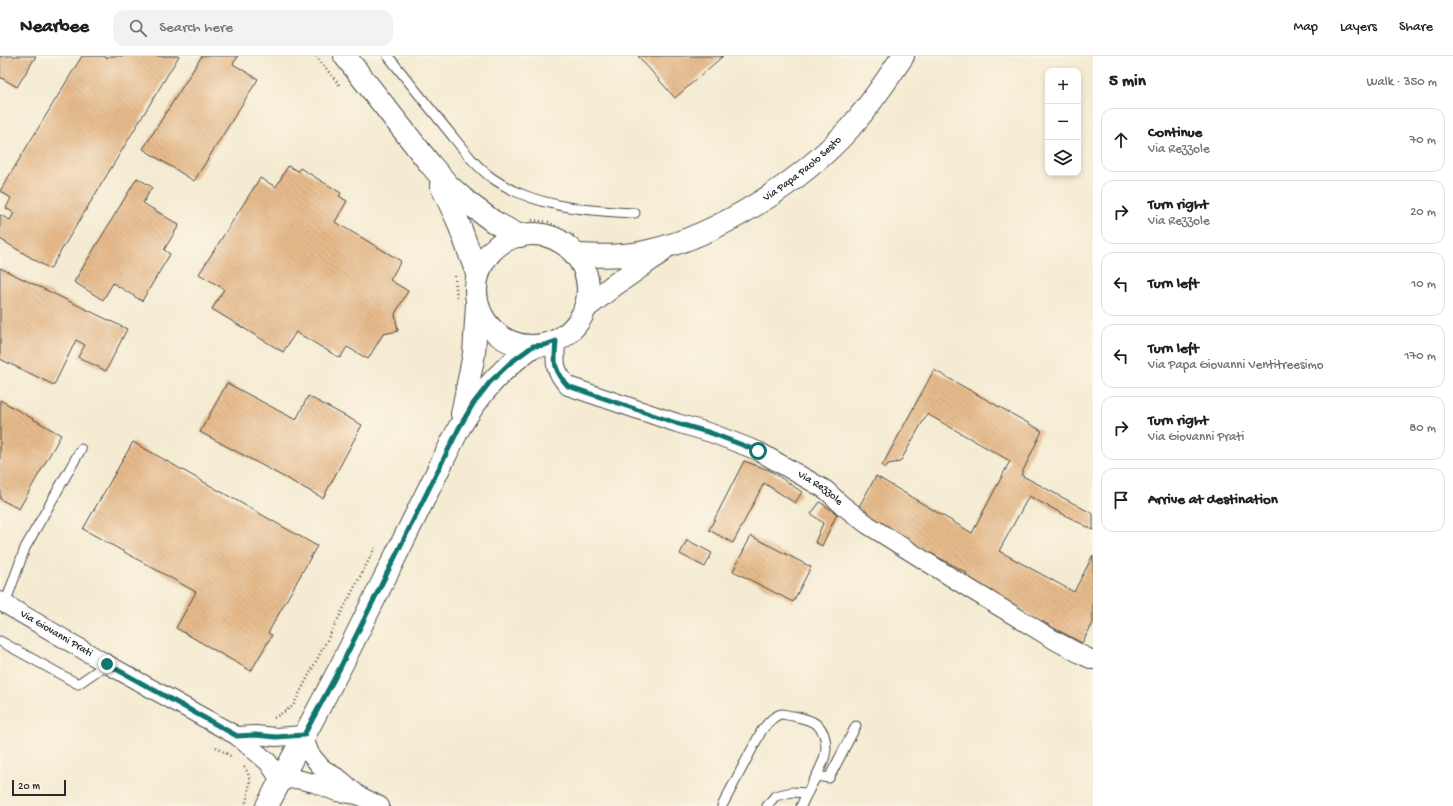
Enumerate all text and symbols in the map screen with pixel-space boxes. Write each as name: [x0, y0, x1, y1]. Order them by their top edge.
search box: [113, 10, 393, 46]
text: Nearbee: [20, 16, 89, 39]
icon: search: [127, 17, 149, 39]
text: Search here: [159, 19, 233, 37]
text: Map: [1294, 19, 1318, 36]
text: Layers: [1340, 19, 1377, 36]
text: Share: [1399, 19, 1433, 36]
map controls: [1045, 68, 1081, 176]
button: +: [1045, 68, 1081, 104]
text: 5 min: [1109, 72, 1146, 92]
text: Walk · 350 m: [1367, 75, 1437, 90]
button: −: [1045, 104, 1081, 140]
text: Continue: [1148, 124, 1202, 142]
icon: ahead: [1110, 129, 1132, 151]
text: 70 m: [1410, 133, 1436, 148]
street label: Via Papa Paolo Sesto: [760, 134, 845, 205]
button: layers: [1045, 140, 1081, 176]
text: Via Rezzole: [1148, 142, 1210, 157]
text: Turn right: [1148, 196, 1208, 214]
icon: right: [1110, 201, 1132, 223]
text: 20 m: [1410, 205, 1436, 220]
text: Via Rezzole: [1148, 214, 1210, 229]
icon: left: [1110, 273, 1132, 295]
text: Turn left: [1148, 275, 1199, 293]
text: 10 m: [1411, 277, 1436, 292]
text: Turn left: [1148, 340, 1199, 358]
icon: left: [1110, 345, 1132, 367]
text: 170 m: [1404, 349, 1436, 364]
text: Via Papa Giovanni Ventitreesimo: [1148, 358, 1324, 373]
text: Turn right: [1148, 412, 1208, 430]
icon: right: [1110, 417, 1132, 439]
text: 80 m: [1409, 421, 1436, 436]
text: Via Giovanni Prati: [1148, 430, 1244, 445]
route start: [749, 442, 767, 460]
street label: Via Rezzole: [794, 468, 845, 508]
icon: arrive: [1110, 489, 1132, 511]
text: Arrive at destination: [1148, 491, 1278, 509]
street label: Via Giovanni Prati: [17, 608, 94, 660]
route end: [98, 655, 116, 673]
scale bar: [12, 778, 66, 797]
text: 20 m: [18, 781, 40, 793]

